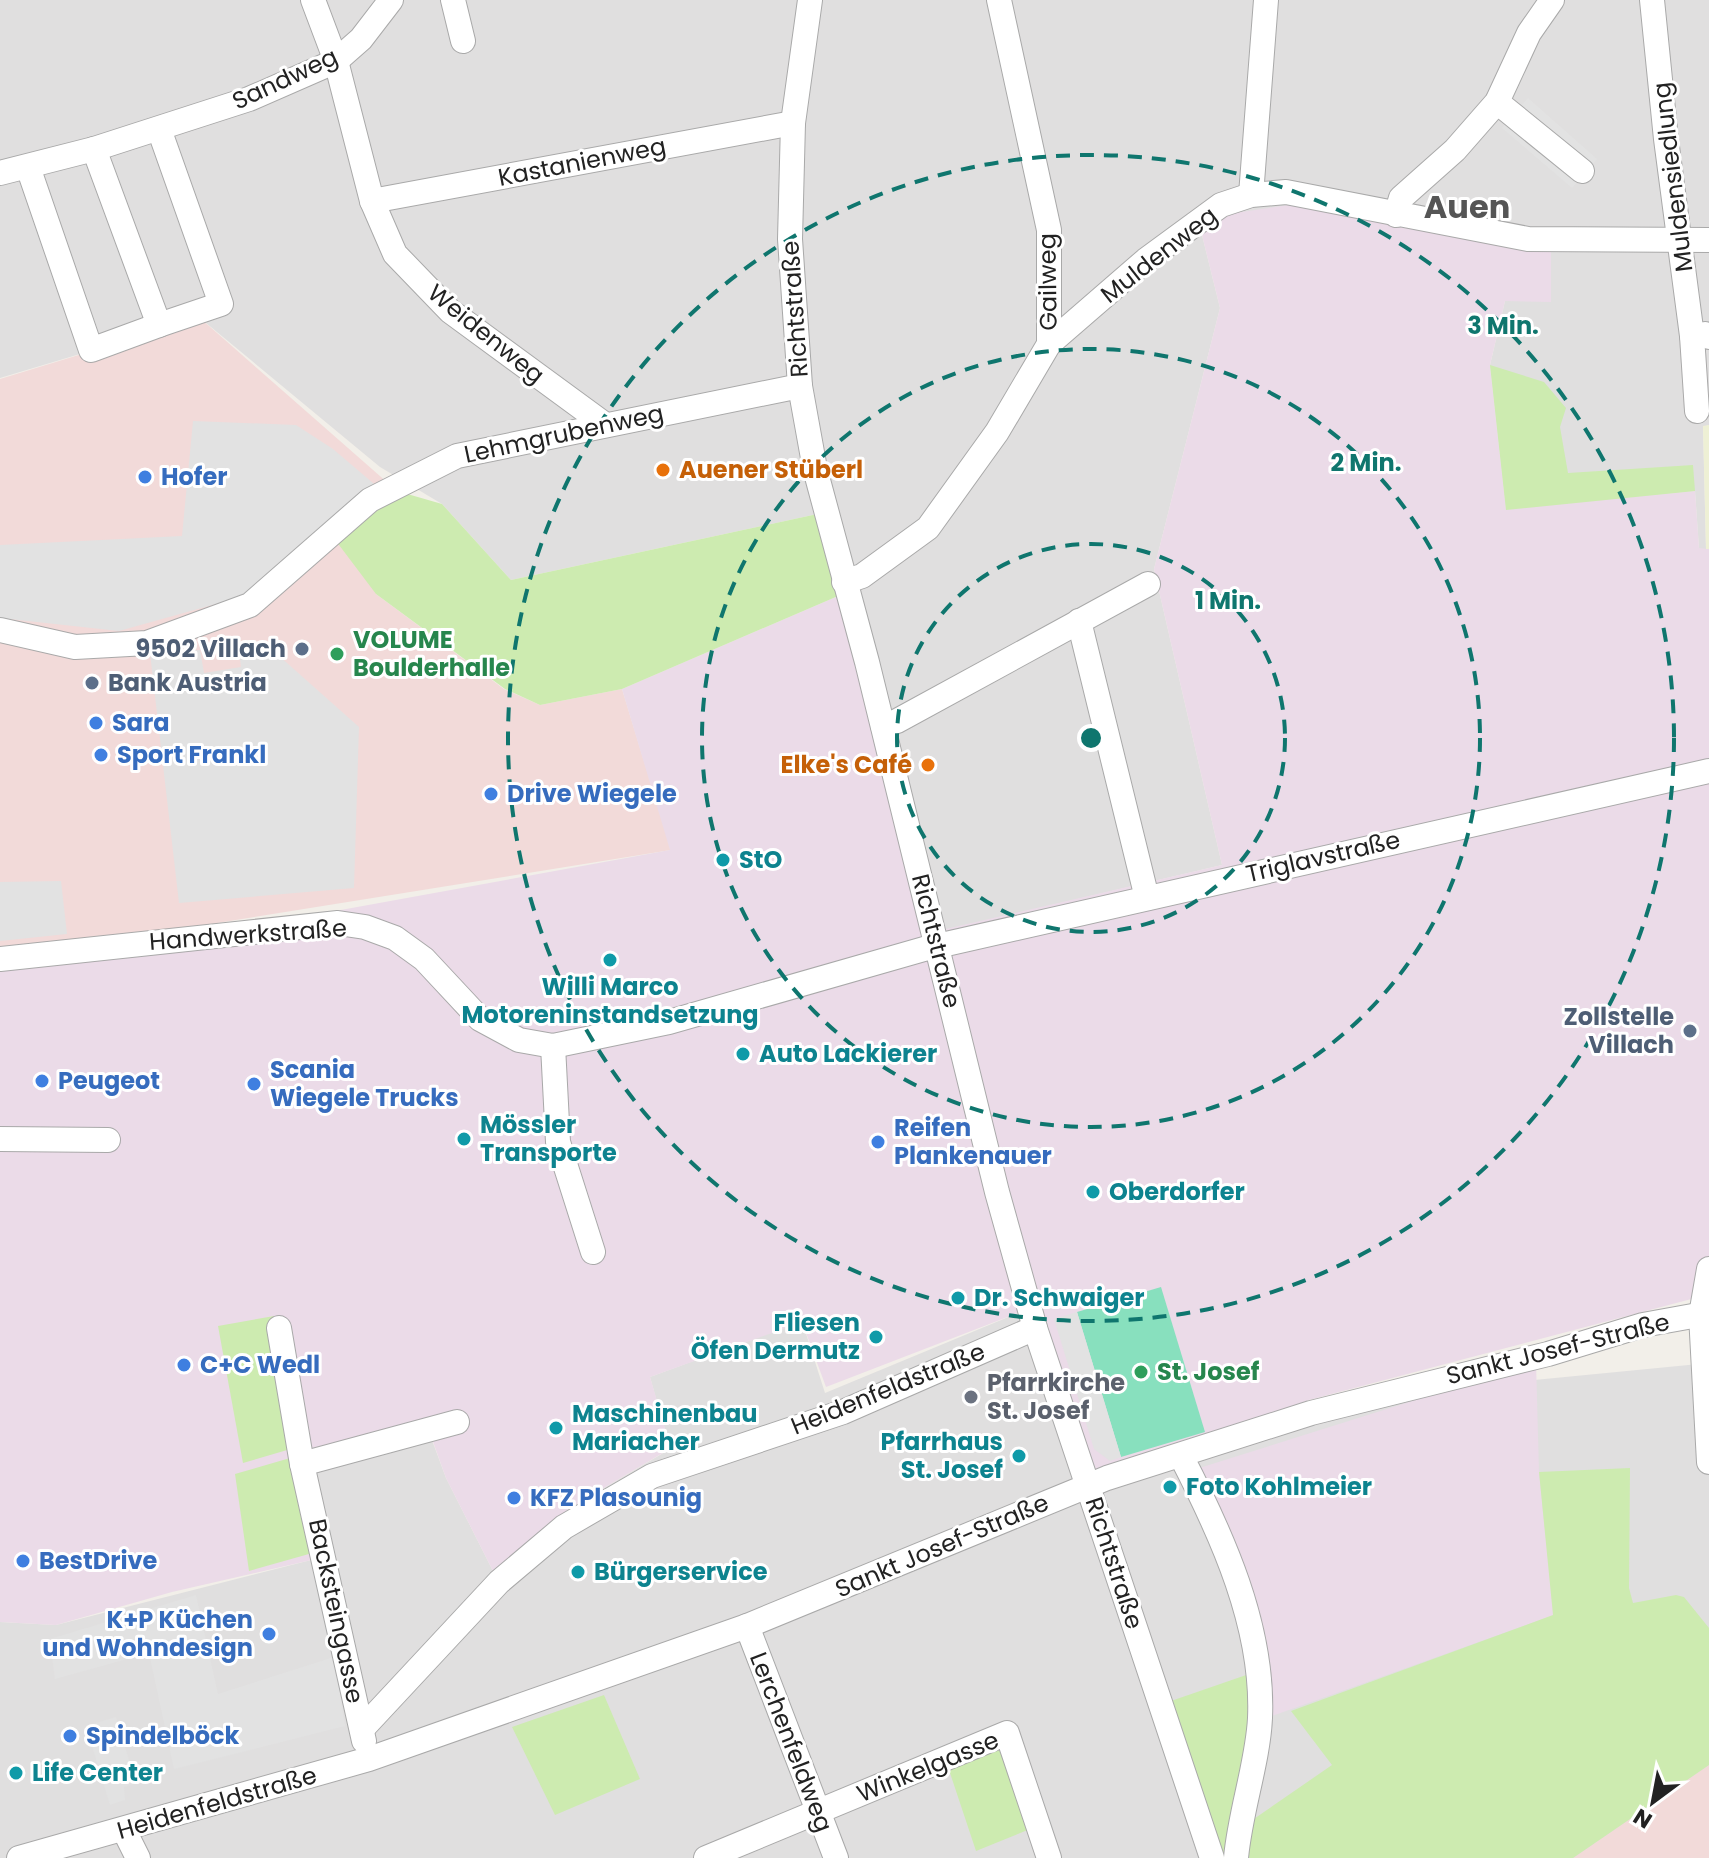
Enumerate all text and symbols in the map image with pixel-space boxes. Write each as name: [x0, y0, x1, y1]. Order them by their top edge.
street label: Sandweg: [227, 40, 343, 117]
street label: Muldensiedlung: [1645, 80, 1701, 274]
street label: Kastanienweg: [495, 129, 669, 194]
district label: Auen: [1424, 184, 1510, 229]
street label: Muldenweg: [1094, 199, 1224, 310]
street label: Gailweg: [1030, 233, 1065, 331]
street label: Richtstraße: [773, 240, 816, 378]
street label: Weidenweg: [421, 276, 552, 391]
text: 3 Min.: [1467, 309, 1539, 342]
street label: Lehmgrubenweg: [461, 396, 667, 471]
text: 2 Min.: [1331, 446, 1401, 479]
place label: Auener Stüberl: [679, 453, 863, 486]
place label: Hofer: [161, 460, 228, 493]
marker: Auener Stüberl: [654, 461, 672, 479]
marker: Hofer: [136, 468, 154, 486]
text: 1 Min.: [1195, 584, 1261, 617]
place label: VOLUME Boulderhalle: [353, 623, 510, 684]
place label: 9502 Villach: [135, 632, 286, 665]
marker: 9502 Villach: [293, 640, 311, 658]
marker: VOLUME Boulderhalle: [328, 645, 346, 663]
place label: Bank Austria: [108, 666, 267, 699]
marker: Bank Austria: [83, 674, 101, 692]
place label: Sara: [112, 706, 170, 739]
marker: Sara: [87, 714, 105, 732]
centre of rings: [1077, 724, 1105, 752]
place label: Sport Frankl: [117, 738, 266, 771]
marker: Sport Frankl: [92, 746, 110, 764]
place label: Elke's Café: [781, 748, 912, 781]
marker: Elke's Café: [919, 756, 937, 774]
place label: Drive Wiegele: [507, 777, 677, 810]
marker: Drive Wiegele: [482, 785, 500, 803]
street label: Triglavstraße: [1243, 823, 1403, 890]
place label: StO: [739, 843, 783, 876]
marker: StO: [714, 851, 732, 869]
street label: Richtstraße: [904, 871, 969, 1011]
street label: Handwerkstraße: [148, 911, 348, 958]
marker: Willi Marco Motoreninstandsetzung: [601, 951, 619, 969]
place label: Willi Marco Motoreninstandsetzung: [461, 970, 759, 1031]
place label: Zollstelle Villach: [1563, 1000, 1674, 1061]
marker: Zollstelle Villach: [1681, 1022, 1699, 1040]
place label: Auto Lackierer: [759, 1037, 937, 1070]
marker: Auto Lackierer: [734, 1045, 752, 1063]
place label: Scania Wiegele Trucks: [270, 1053, 459, 1114]
place label: Peugeot: [58, 1064, 160, 1097]
marker: Peugeot: [33, 1072, 51, 1090]
marker: Scania Wiegele Trucks: [245, 1075, 263, 1093]
place label: Mössler Transporte: [480, 1108, 617, 1169]
place label: Reifen Plankenauer: [894, 1111, 1052, 1172]
marker: Mössler Transporte: [455, 1130, 473, 1148]
marker: Reifen Plankenauer: [869, 1133, 887, 1151]
place label: Oberdorfer: [1109, 1175, 1245, 1208]
marker: Oberdorfer: [1084, 1183, 1102, 1201]
place label: Dr. Schwaiger: [974, 1281, 1145, 1314]
marker: Dr. Schwaiger: [949, 1289, 967, 1307]
street label: Sankt Josef-Straße: [1443, 1305, 1673, 1392]
place label: Fliesen Öfen Dermutz: [691, 1306, 860, 1367]
marker: Fliesen Öfen Dermutz: [867, 1328, 885, 1346]
street label: Heidenfeldstraße: [786, 1335, 990, 1443]
place label: C+C Wedl: [200, 1348, 320, 1381]
place label: St. Josef: [1157, 1355, 1260, 1388]
marker: C+C Wedl: [175, 1356, 193, 1374]
marker: St. Josef: [1132, 1363, 1150, 1381]
place label: Pfarrkirche St. Josef: [987, 1366, 1125, 1427]
marker: Pfarrkirche St. Josef: [962, 1388, 980, 1406]
place label: Maschinenbau Mariacher: [572, 1397, 757, 1458]
marker: Maschinenbau Mariacher: [547, 1419, 565, 1437]
place label: Pfarrhaus St. Josef: [881, 1425, 1003, 1486]
marker: Pfarrhaus St. Josef: [1010, 1447, 1028, 1465]
place label: Foto Kohlmeier: [1186, 1470, 1372, 1503]
marker: Foto Kohlmeier: [1161, 1478, 1179, 1496]
place label: KFZ Plasounig: [530, 1481, 702, 1514]
street label: Sankt Josef-Straße: [830, 1486, 1054, 1605]
marker: KFZ Plasounig: [505, 1489, 523, 1507]
street label: Richtstraße: [1078, 1493, 1151, 1633]
street label: Backsteingasse: [301, 1516, 372, 1706]
place label: BestDrive: [39, 1544, 158, 1577]
marker: BestDrive: [14, 1552, 32, 1570]
place label: Bürgerservice: [594, 1555, 768, 1588]
marker: Bürgerservice: [569, 1563, 587, 1581]
place label: K+P Küchen und Wohndesign: [42, 1603, 253, 1664]
marker: K+P Küchen und Wohndesign: [260, 1625, 278, 1643]
street label: Lerchenfeldweg: [742, 1647, 841, 1836]
place label: Spindelböck: [86, 1719, 240, 1752]
street label: Winkelgasse: [852, 1723, 1004, 1810]
marker: Spindelböck: [61, 1727, 79, 1745]
place label: Life Center: [32, 1756, 163, 1789]
street label: Heidenfeldstraße: [113, 1758, 321, 1847]
north arrow: [1613, 1762, 1693, 1842]
marker: Life Center: [7, 1764, 25, 1782]
text: N: [1627, 1801, 1658, 1836]

